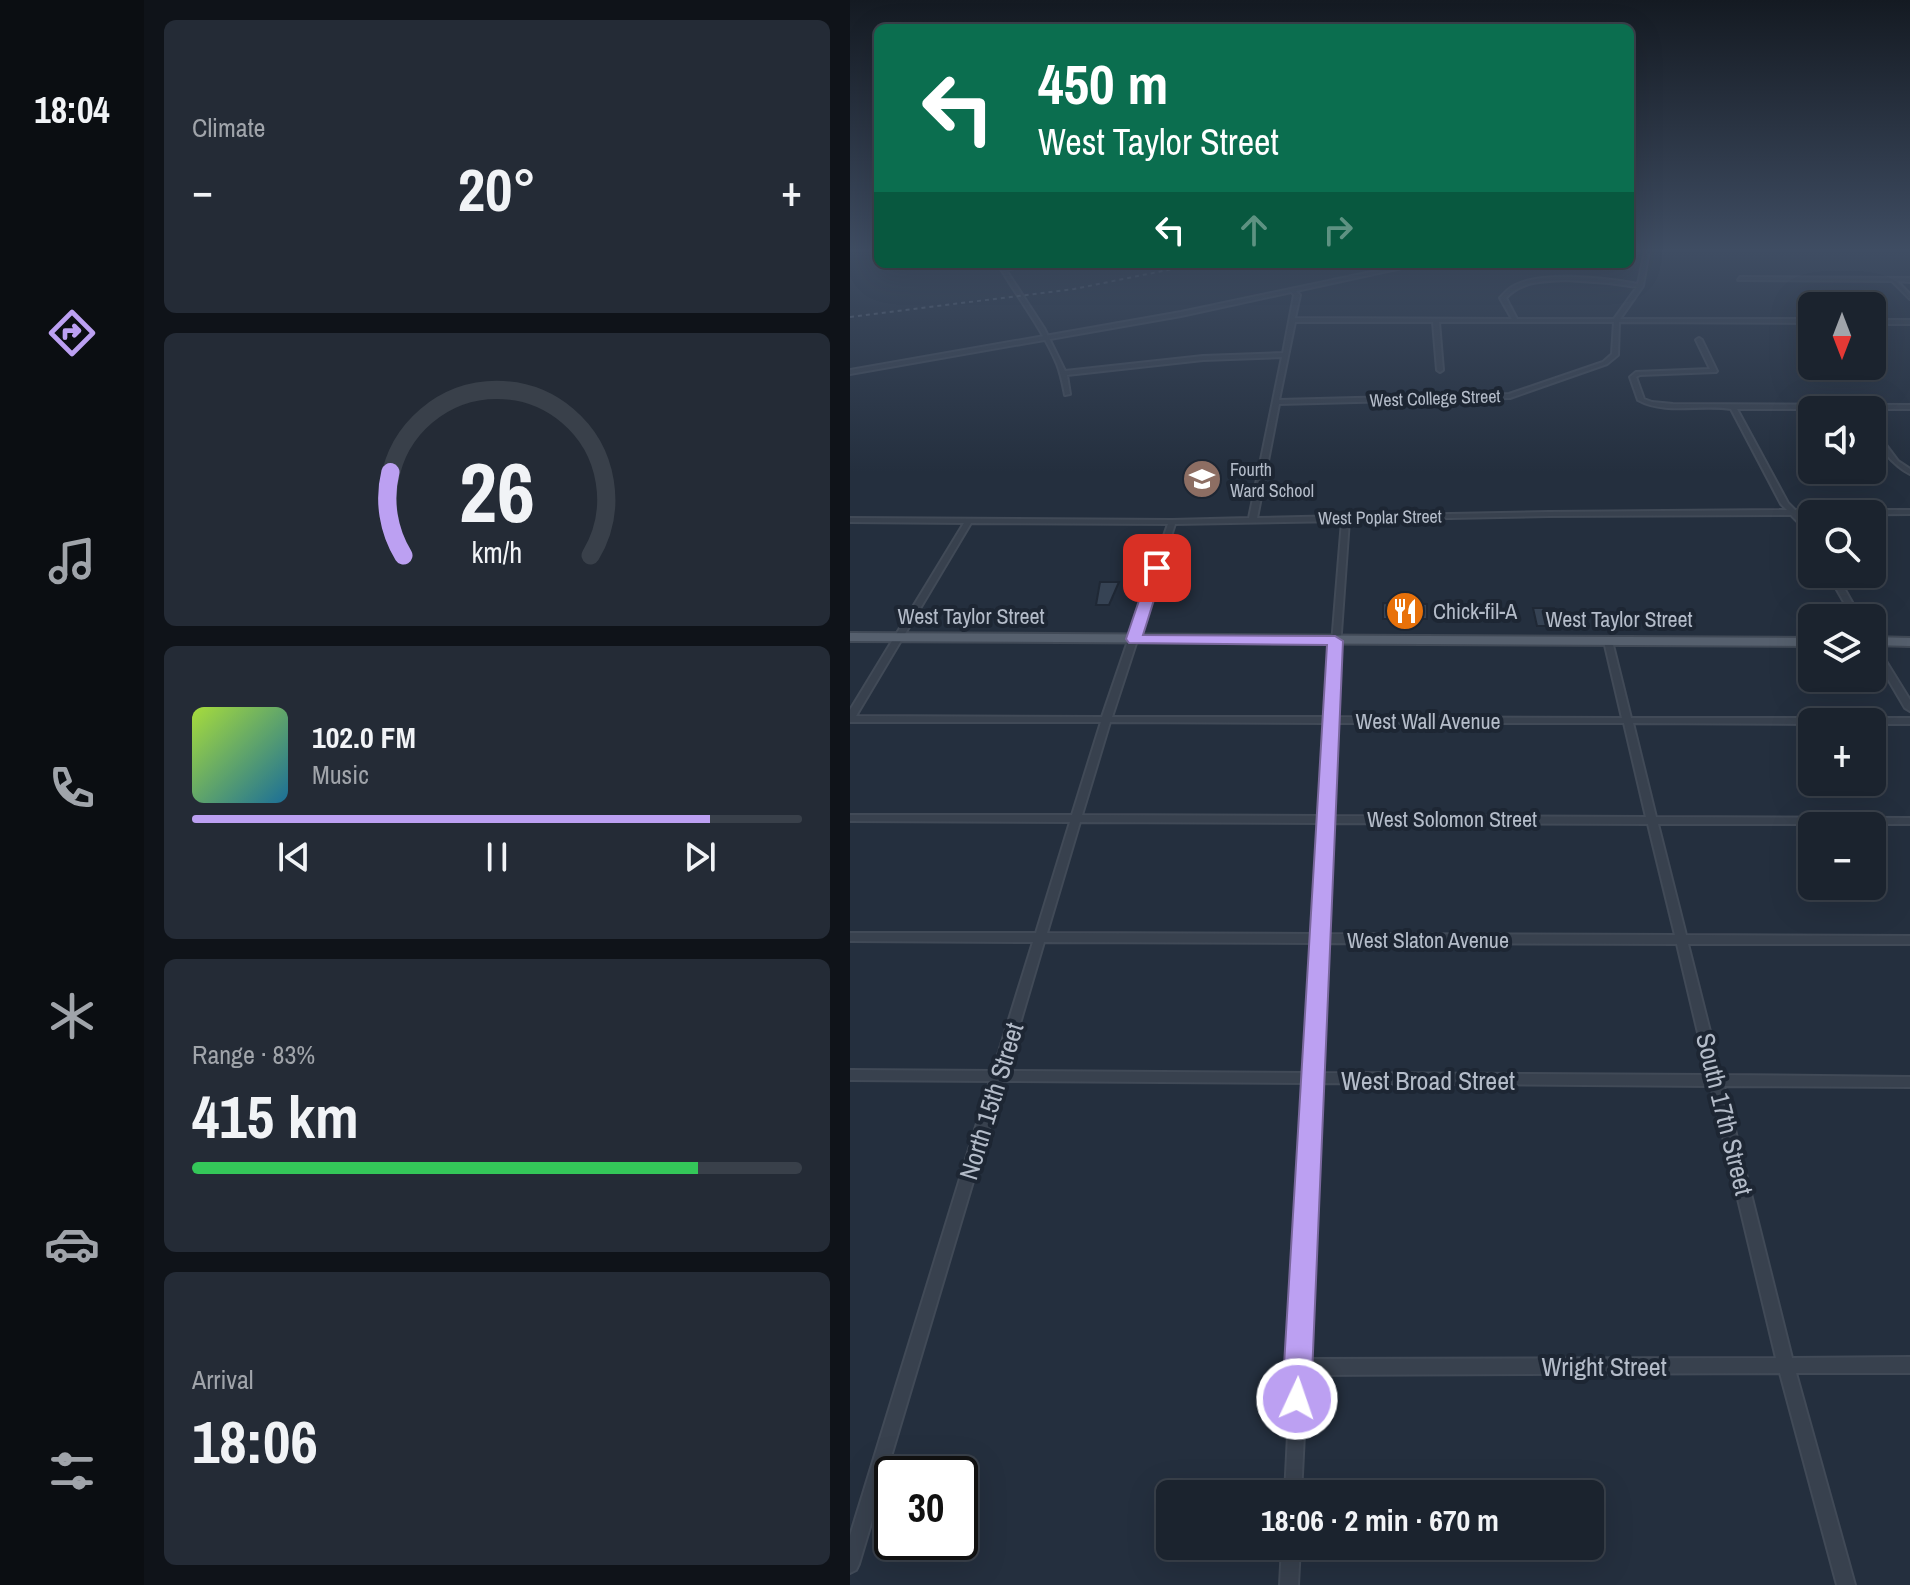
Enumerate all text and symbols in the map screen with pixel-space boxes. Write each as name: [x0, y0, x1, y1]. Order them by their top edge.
text: 450 m: [1038, 46, 1168, 121]
icon: left: [906, 56, 1010, 160]
text: 18:04: [34, 86, 110, 134]
text: Climate: [192, 110, 265, 145]
text: West Taylor Street: [1038, 118, 1279, 166]
text: 20°: [458, 149, 536, 230]
text: −: [192, 160, 213, 220]
text: +: [781, 160, 802, 220]
icon: left: [1148, 208, 1192, 252]
icon: ahead: [1232, 208, 1276, 252]
icon: right: [1316, 208, 1360, 252]
north arrow: [1798, 292, 1886, 380]
map controls: [1798, 292, 1886, 900]
icon: directions: [44, 305, 100, 361]
street label: West College Street: [1369, 383, 1501, 413]
button: sound: [1798, 396, 1886, 484]
text: 26: [459, 435, 535, 547]
place label: Fourth Ward School: [1230, 457, 1314, 503]
school or university icon: Fourth Ward School: [1181, 458, 1223, 500]
button: search: [1798, 500, 1886, 588]
street label: West Poplar Street: [1318, 503, 1442, 531]
icon: music: [44, 533, 100, 589]
text: km/h: [472, 533, 522, 572]
pin: [1123, 534, 1191, 602]
icon: arrive: [1135, 546, 1179, 590]
restaurant icon: Chick-fil-A: [1384, 590, 1426, 632]
place label: Chick-fil-A: [1433, 596, 1518, 626]
street label: West Taylor Street: [897, 601, 1045, 631]
street label: West Taylor Street: [1545, 604, 1693, 634]
button: layers: [1798, 604, 1886, 692]
street label: West Wall Avenue: [1355, 706, 1501, 736]
button: +: [1798, 708, 1886, 796]
text: 102.0 FM: [312, 717, 416, 757]
text: Music: [312, 757, 369, 792]
icon: phone: [44, 760, 100, 816]
street label: West Solomon Street: [1367, 804, 1537, 834]
button: −: [1798, 812, 1886, 900]
icon: previous: [272, 835, 316, 879]
icon: pause: [475, 835, 519, 879]
icon: next: [678, 835, 722, 879]
street label: West Slaton Avenue: [1347, 925, 1509, 955]
icon: climate: [44, 988, 100, 1044]
street label: North 15th Street: [951, 1018, 1031, 1184]
street label: South 17th Street: [1688, 1029, 1762, 1199]
text: Range · 83%: [192, 1037, 315, 1072]
street label: West Broad Street: [1341, 1063, 1515, 1098]
text: 415 km: [192, 1076, 359, 1157]
icon: car: [44, 1216, 100, 1272]
street label: Wright Street: [1541, 1349, 1667, 1384]
position arrow: [1255, 1357, 1339, 1441]
text: Arrival: [192, 1362, 254, 1397]
text: 18:06: [192, 1401, 318, 1482]
icon: filters: [44, 1443, 100, 1499]
speed limit sign: 30: [874, 1456, 978, 1560]
text: 18:06 · 2 min · 670 m: [1261, 1500, 1499, 1540]

